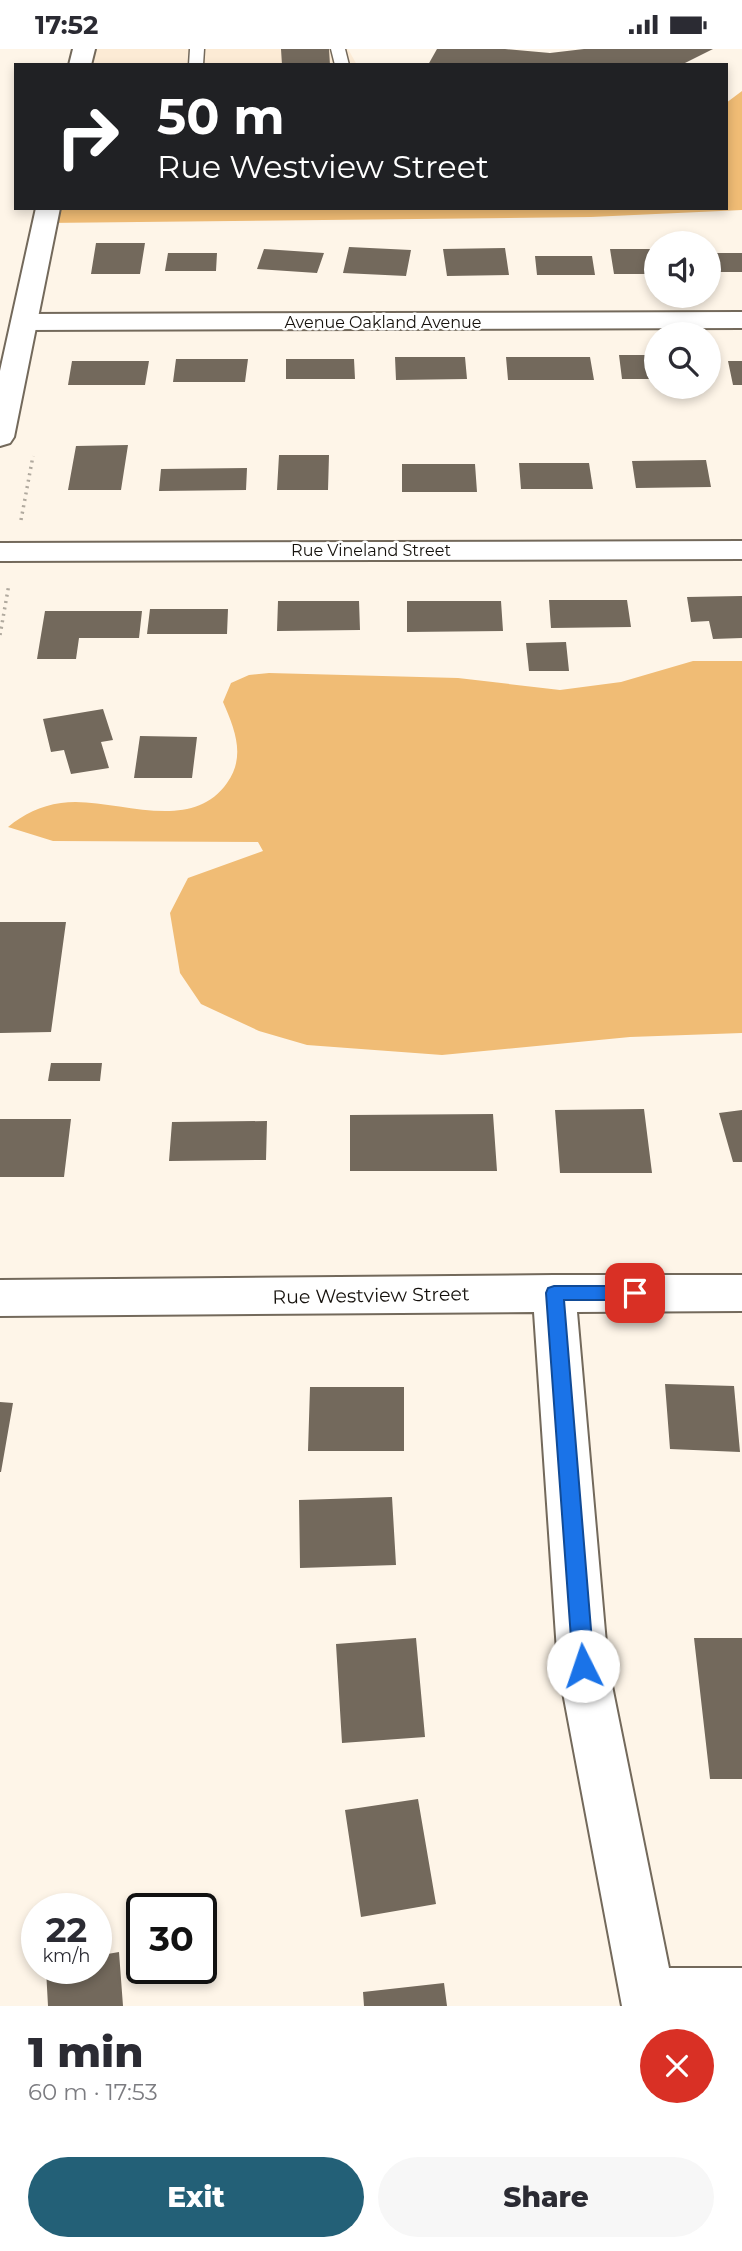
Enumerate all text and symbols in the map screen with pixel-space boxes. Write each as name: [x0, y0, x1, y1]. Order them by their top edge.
text: 17:52: [35, 9, 98, 41]
text: 50 m: [157, 87, 285, 146]
icon: right: [42, 91, 133, 182]
text: Rue Westview Street: [157, 147, 489, 186]
map controls: [644, 231, 721, 399]
button: sound: [644, 231, 721, 308]
street label: Avenue Oakland Avenue: [285, 313, 482, 332]
button: search: [644, 322, 721, 399]
street label: Rue Vineland Street: [291, 541, 451, 560]
pin: [605, 1263, 665, 1323]
icon: arrive: [616, 1274, 654, 1312]
street label: Rue Westview Street: [272, 1282, 470, 1309]
position arrow: [546, 1629, 620, 1703]
speed limit sign: 30: [126, 1893, 217, 1984]
text: 22: [46, 1908, 87, 1951]
text: km/h: [42, 1945, 91, 1967]
text: 1 min: [28, 2026, 144, 2078]
button: close: [640, 2029, 714, 2103]
text: 60 m · 17:53: [28, 2078, 158, 2106]
button: Exit: [28, 2157, 364, 2237]
button: Share: [378, 2157, 714, 2237]

